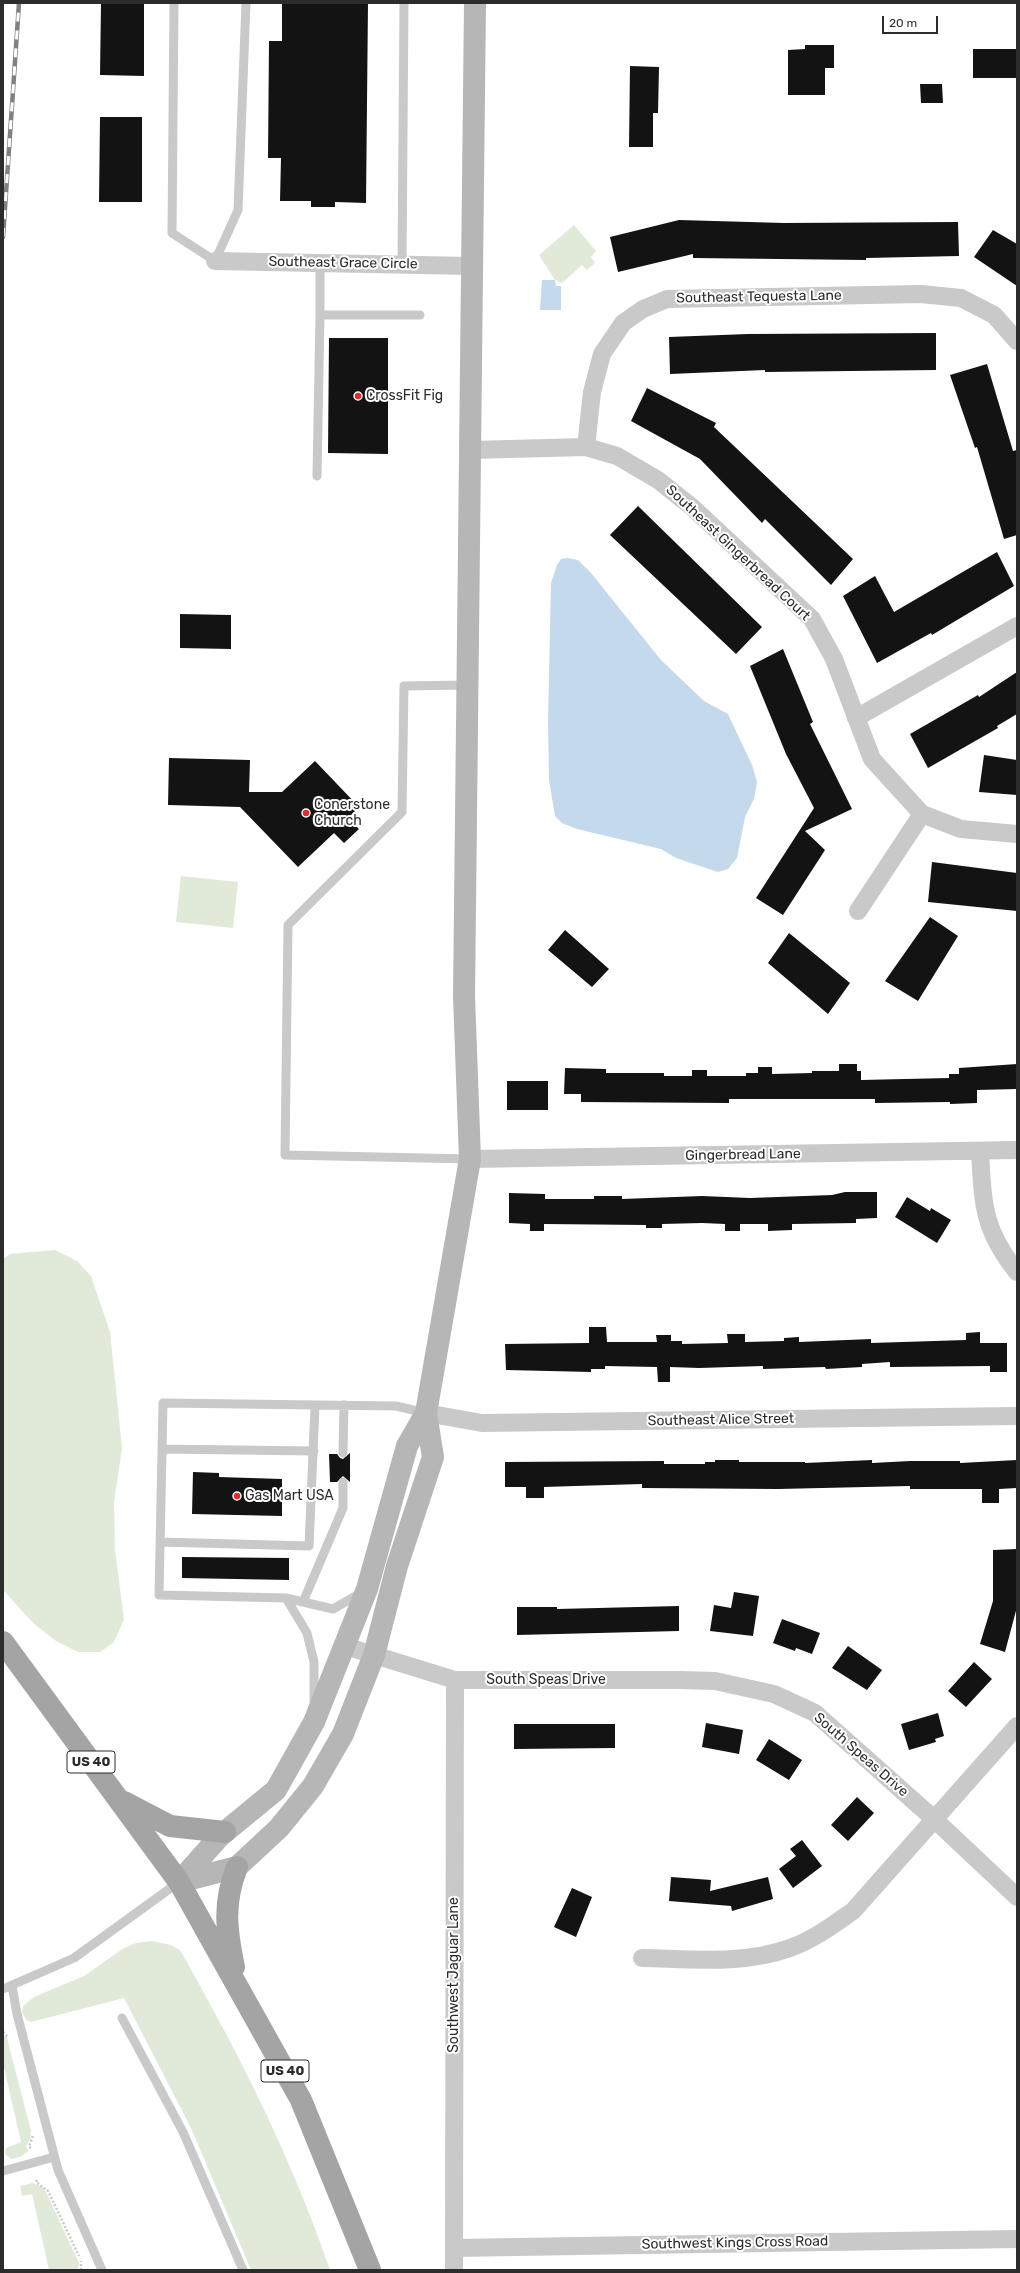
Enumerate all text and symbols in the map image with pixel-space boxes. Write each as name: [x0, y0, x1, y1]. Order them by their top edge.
scale bar: [884, 8, 940, 34]
text: 20 m: [889, 16, 917, 30]
street label: Southeast Grace Circle: [268, 253, 418, 273]
street label: Southeast Tequesta Lane: [676, 287, 842, 307]
place label: CrossFit Fig: [366, 388, 443, 404]
marker: CrossFit Fig: [353, 391, 363, 401]
street label: Southeast Gingerbread Court: [662, 482, 814, 624]
place label: Conerstone Church: [314, 797, 390, 830]
marker: Conerstone Church: [301, 808, 311, 818]
street label: Gingerbread Lane: [685, 1146, 801, 1164]
street label: Southeast Alice Street: [648, 1410, 794, 1430]
place label: Gas Mart USA: [245, 1488, 334, 1504]
marker: Gas Mart USA: [232, 1491, 242, 1501]
street label: South Speas Drive: [486, 1672, 606, 1688]
street label: South Speas Drive: [810, 1709, 912, 1801]
road number: US 40: [67, 1751, 115, 1773]
street label: Southwest Jaguar Lane: [446, 1897, 462, 2053]
road number: US 40: [261, 2060, 309, 2082]
street label: Southwest Kings Cross Road: [642, 2233, 828, 2253]

